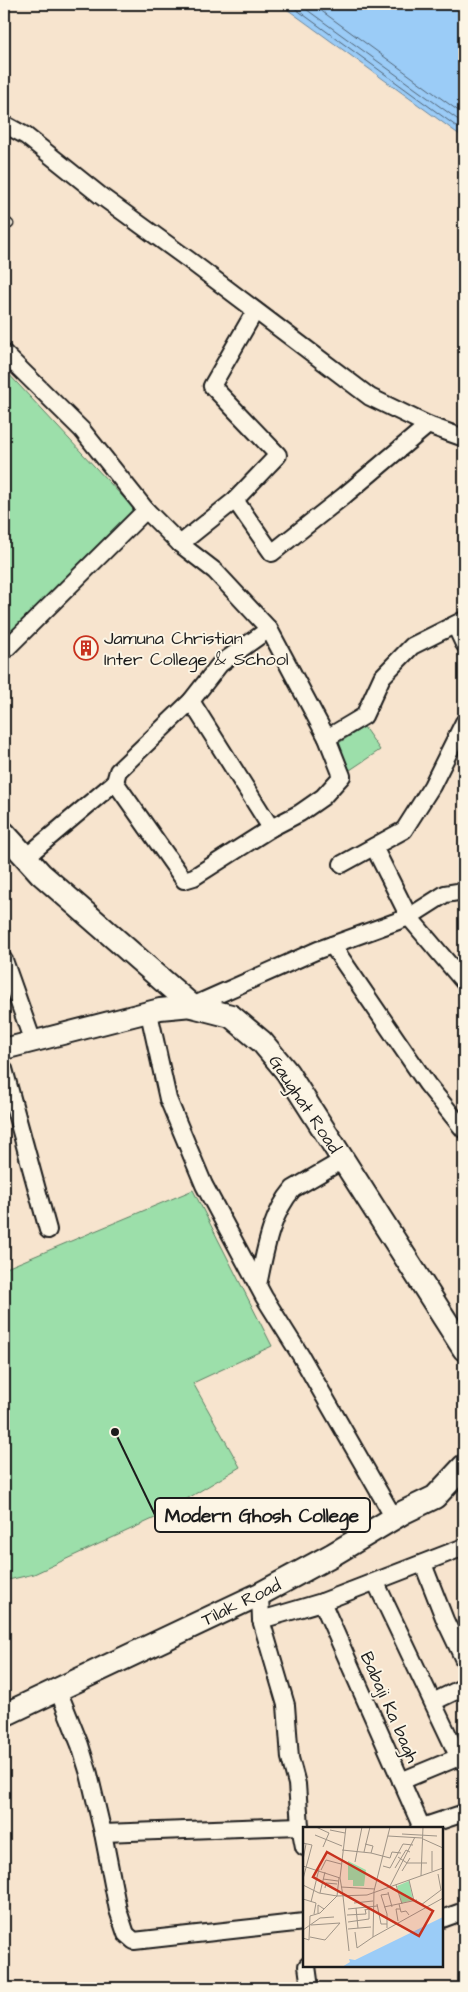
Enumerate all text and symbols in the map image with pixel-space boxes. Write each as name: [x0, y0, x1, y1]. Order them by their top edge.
place label: Jamuna Christian Inter College & School: [104, 626, 289, 673]
building icon: Jamuna Christian Inter College & School: [73, 635, 99, 661]
street label: Gaughat Road: [262, 1050, 347, 1159]
callout: Modern Ghosh College: [155, 1498, 370, 1532]
text: Modern Ghosh College: [165, 1503, 360, 1531]
street label: Tilak Road: [197, 1572, 285, 1632]
street label: Babaji Ka bagh: [353, 1648, 425, 1767]
inset map: [303, 1827, 443, 1967]

